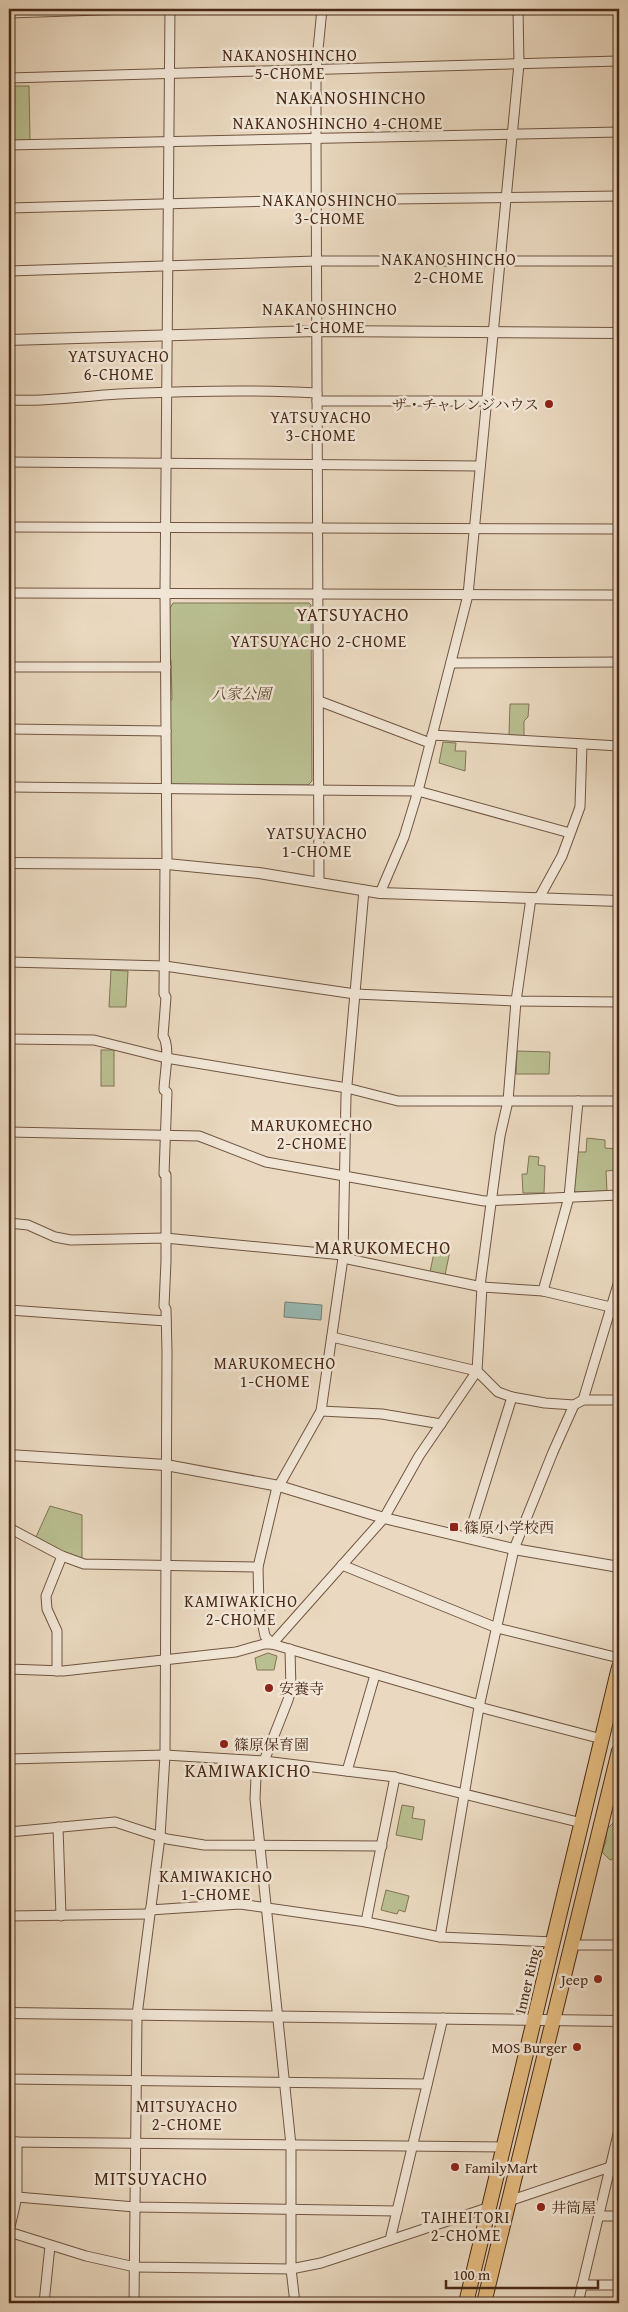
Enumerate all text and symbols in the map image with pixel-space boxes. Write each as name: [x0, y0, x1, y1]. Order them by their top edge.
district label: NAKANOSHINCHO 5-CHOME: [222, 43, 358, 85]
district label: NAKANOSHINCHO: [276, 84, 426, 111]
district label: NAKANOSHINCHO 4-CHOME: [233, 111, 443, 135]
district label: NAKANOSHINCHO 3-CHOME: [262, 188, 398, 230]
district label: NAKANOSHINCHO 2-CHOME: [381, 247, 517, 289]
district label: NAKANOSHINCHO 1-CHOME: [262, 297, 398, 339]
district label: YATSUYACHO 6-CHOME: [68, 344, 170, 386]
place label: ザ・チャレンジハウス: [392, 394, 539, 415]
marker: ザ・チャレンジハウス: [543, 398, 555, 410]
district label: YATSUYACHO 3-CHOME: [270, 405, 372, 447]
district label: YATSUYACHO: [297, 601, 409, 628]
district label: YATSUYACHO 2-CHOME: [231, 629, 407, 653]
park label: 八家公園: [211, 683, 274, 704]
district label: YATSUYACHO 1-CHOME: [266, 821, 368, 863]
district label: MARUKOMECHO 2-CHOME: [251, 1113, 373, 1155]
district label: MARUKOMECHO: [315, 1234, 451, 1261]
district label: MARUKOMECHO 1-CHOME: [214, 1351, 336, 1393]
place label: 篠原小学校西: [464, 1517, 554, 1538]
marker: 篠原小学校西: [448, 1521, 460, 1533]
district label: KAMIWAKICHO 2-CHOME: [184, 1589, 298, 1631]
place label: 安養寺: [279, 1678, 324, 1699]
marker: 安養寺: [263, 1682, 275, 1694]
place label: 篠原保育園: [234, 1734, 309, 1755]
marker: 篠原保育園: [218, 1738, 230, 1750]
district label: KAMIWAKICHO: [185, 1757, 311, 1784]
district label: KAMIWAKICHO 1-CHOME: [159, 1864, 273, 1906]
street label: Inner Ring: [509, 1946, 545, 2016]
place label: Jeep: [559, 1969, 588, 1990]
marker: Jeep: [592, 1973, 604, 1985]
place label: MOS Burger: [491, 2037, 567, 2058]
marker: MOS Burger: [571, 2041, 583, 2053]
district label: MITSUYACHO 2-CHOME: [136, 2094, 238, 2136]
place label: FamilyMart: [465, 2157, 539, 2178]
marker: FamilyMart: [449, 2161, 461, 2173]
district label: MITSUYACHO: [94, 2165, 208, 2192]
place label: 井筒屋: [551, 2197, 596, 2218]
marker: 井筒屋: [535, 2201, 547, 2213]
district label: TAIHEITORI 2-CHOME: [421, 2205, 511, 2247]
scale bar: [446, 2257, 598, 2289]
text: 100 m: [453, 2264, 491, 2285]

